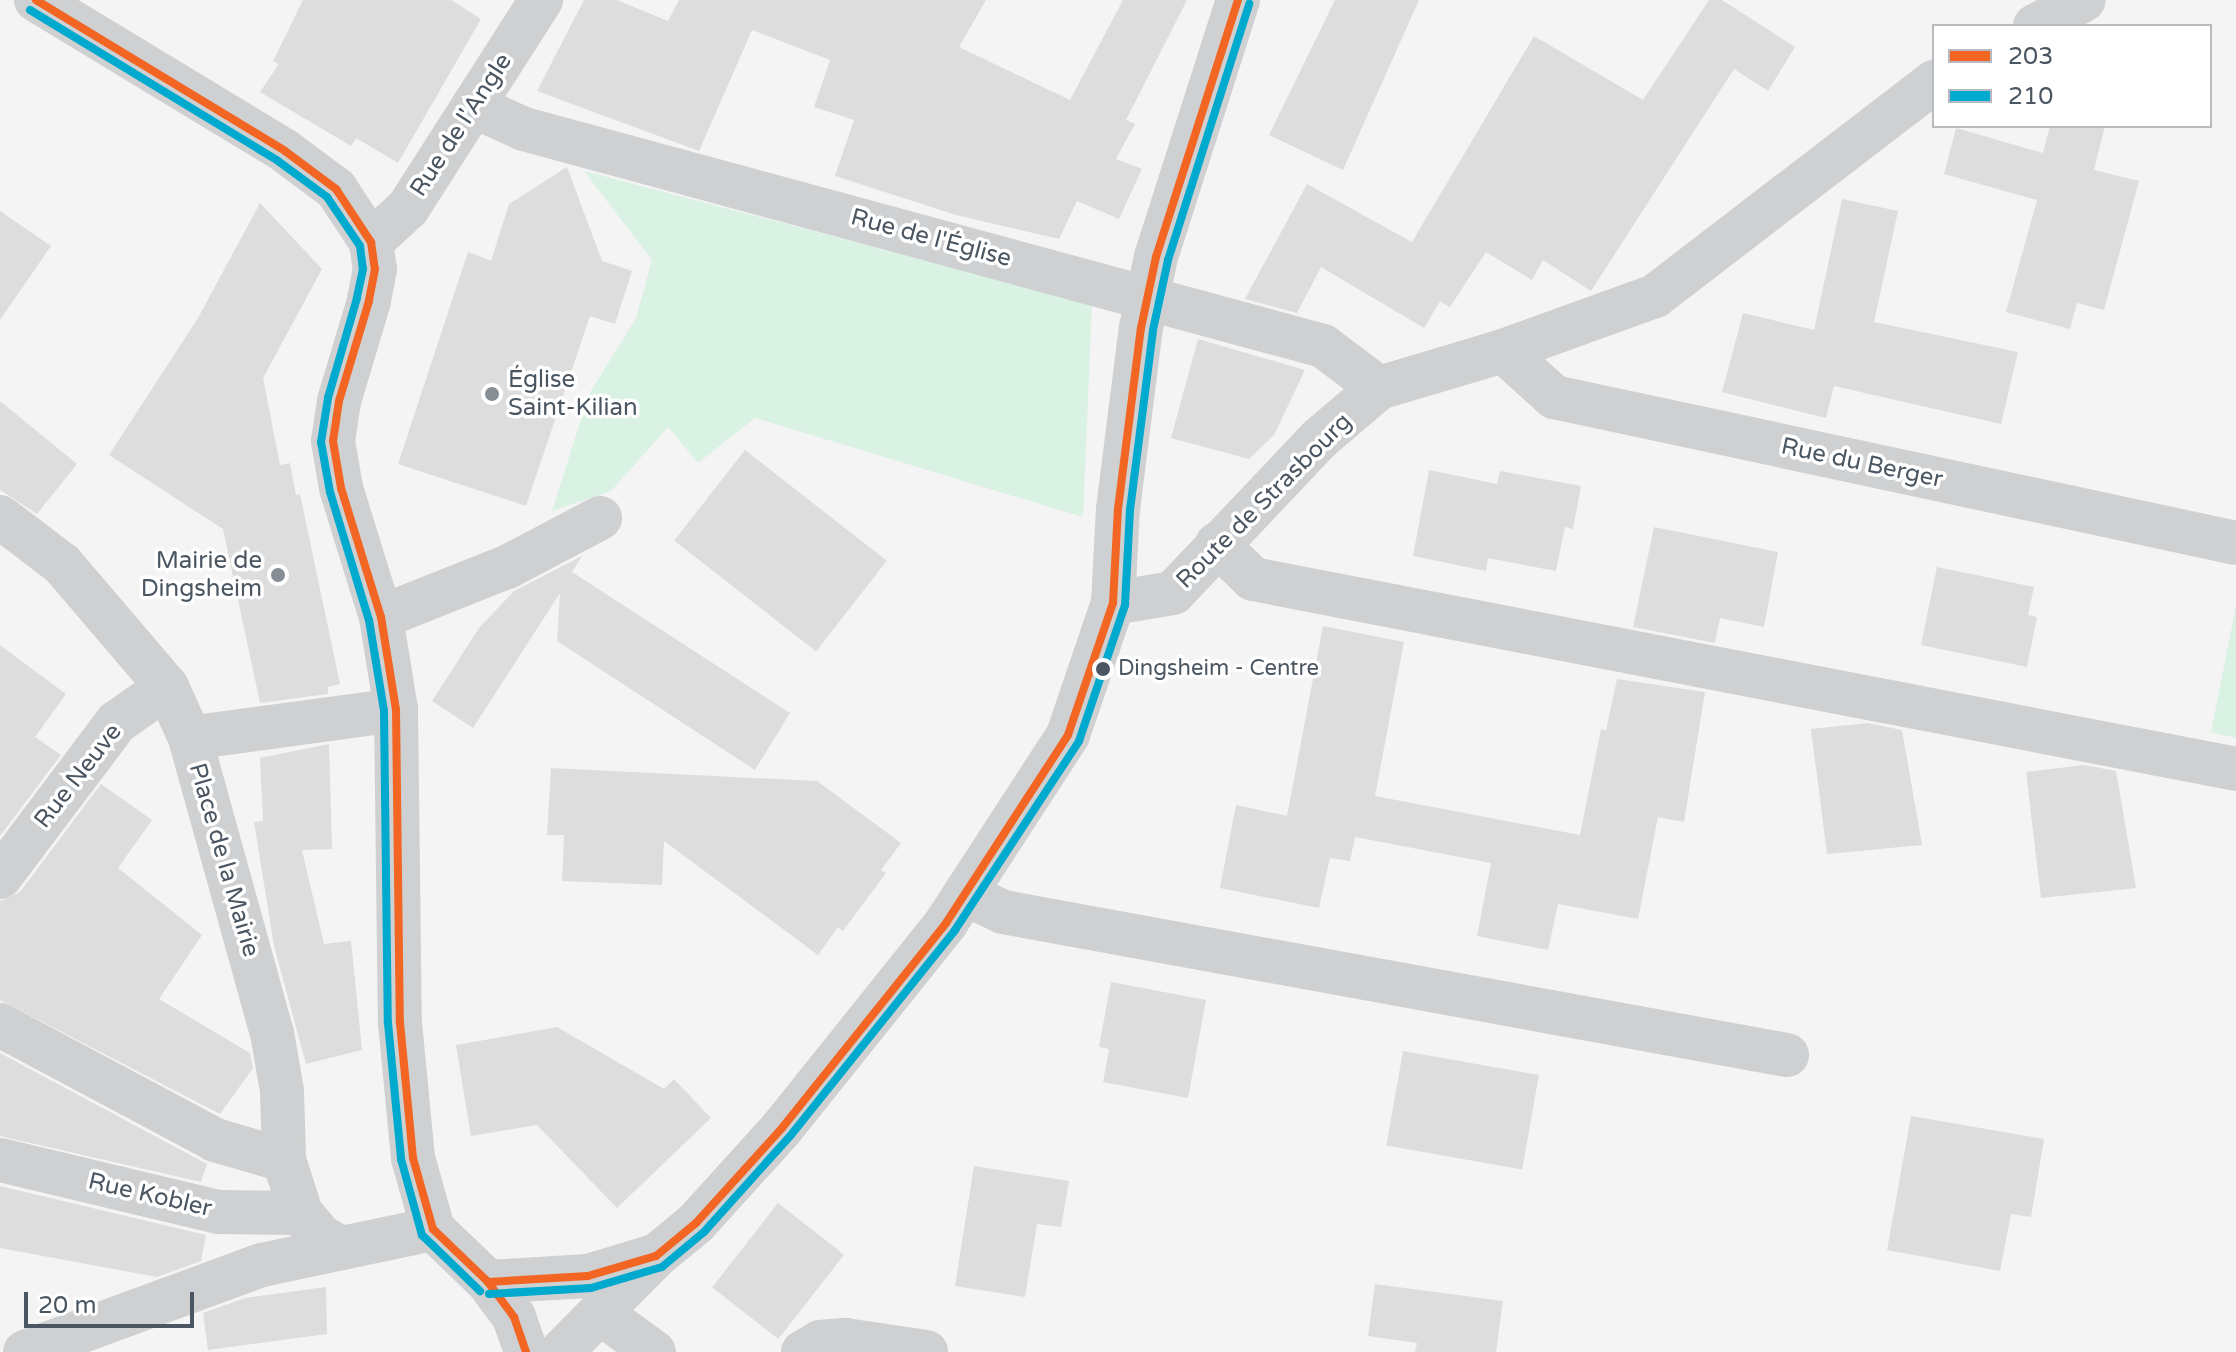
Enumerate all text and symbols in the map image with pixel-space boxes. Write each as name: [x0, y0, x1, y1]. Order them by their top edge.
legend: [1932, 24, 2212, 128]
text: 203: [2008, 42, 2053, 71]
street label: Rue de l'Angle: [404, 48, 518, 202]
text: 210: [2008, 82, 2053, 111]
street label: Rue de l'Église: [848, 203, 1014, 273]
place label: Église Saint-Kilian: [508, 366, 638, 422]
marker: Église Saint-Kilian: [483, 385, 501, 403]
street label: Route de Strasbourg: [1170, 407, 1358, 595]
street label: Rue du Berger: [1779, 432, 1945, 494]
place label: Mairie de Dingsheim: [141, 547, 262, 603]
marker: Mairie de Dingsheim: [269, 566, 287, 584]
place label: Dingsheim - Centre: [1118, 656, 1319, 682]
marker: Dingsheim - Centre: [1095, 661, 1111, 677]
street label: Rue Neuve: [28, 718, 128, 834]
street label: Place de la Mairie: [183, 760, 265, 960]
street label: Rue Kobler: [85, 1167, 215, 1223]
scale bar: [28, 1276, 198, 1326]
text: 20 m: [38, 1291, 96, 1320]

